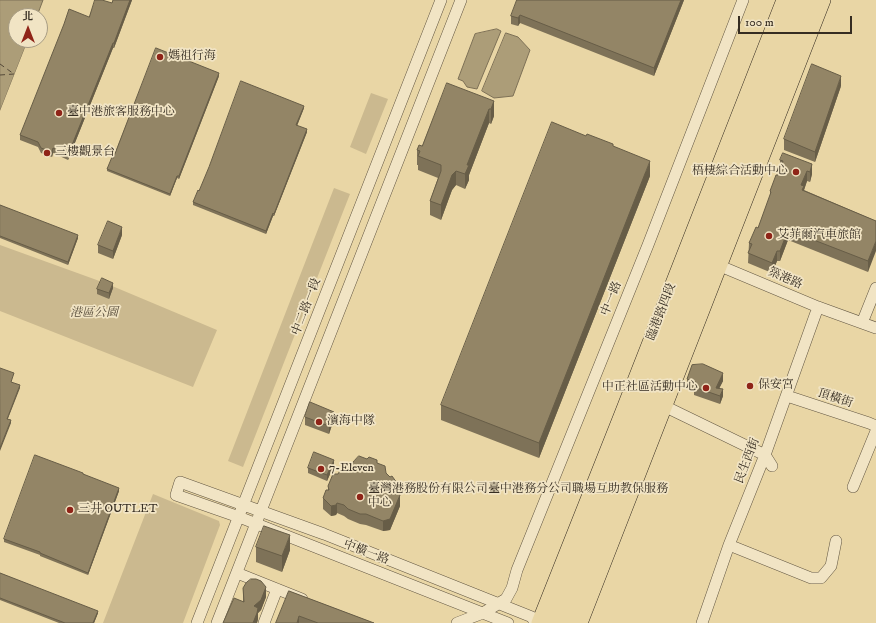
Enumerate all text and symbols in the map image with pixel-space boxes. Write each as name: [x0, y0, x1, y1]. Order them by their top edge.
north arrow: [8, 8, 48, 48]
scale bar: [740, 8, 854, 34]
text: 北: [23, 10, 34, 24]
text: 100 m: [745, 15, 774, 30]
place label: 媽祖行海: [168, 50, 216, 64]
marker: 媽祖行海: [155, 52, 165, 62]
place label: 臺中港旅客服務中心: [67, 106, 175, 120]
marker: 臺中港旅客服務中心: [54, 108, 64, 118]
place label: 三樓觀景台: [55, 146, 115, 160]
marker: 三樓觀景台: [42, 148, 52, 158]
place label: 梧棲綜合活動中心: [692, 165, 788, 179]
marker: 梧棲綜合活動中心: [791, 167, 801, 177]
place label: 艾菲爾汽車旅館: [777, 229, 861, 243]
marker: 艾菲爾汽車旅館: [764, 231, 774, 241]
street label: 築港路: [766, 265, 804, 293]
street label: 中二路一段: [290, 276, 324, 338]
street label: 中一路: [599, 280, 625, 318]
street label: 臨港路四段: [645, 281, 679, 343]
park label: 港區公園: [70, 307, 118, 321]
place label: 保安宮: [758, 379, 794, 393]
place label: 中正社區活動中心: [602, 381, 698, 395]
marker: 保安宮: [745, 381, 755, 391]
marker: 中正社區活動中心: [701, 383, 711, 393]
street label: 頂橫街: [816, 387, 854, 411]
place label: 濱海中隊: [327, 415, 375, 429]
marker: 濱海中隊: [314, 417, 324, 427]
street label: 民生西街: [733, 436, 763, 486]
place label: 7-Eleven: [329, 462, 374, 476]
marker: 7-Eleven: [316, 464, 326, 474]
place label: 臺灣港務股份有限公司臺中港務分公司職場互助教保服務 中心: [368, 483, 668, 511]
marker: 臺灣港務股份有限公司臺中港務分公司職場互助教保服務 中心: [355, 492, 365, 502]
place label: 三井 OUTLET: [78, 503, 158, 517]
marker: 三井 OUTLET: [65, 505, 75, 515]
street label: 中橫一路: [341, 538, 391, 568]

